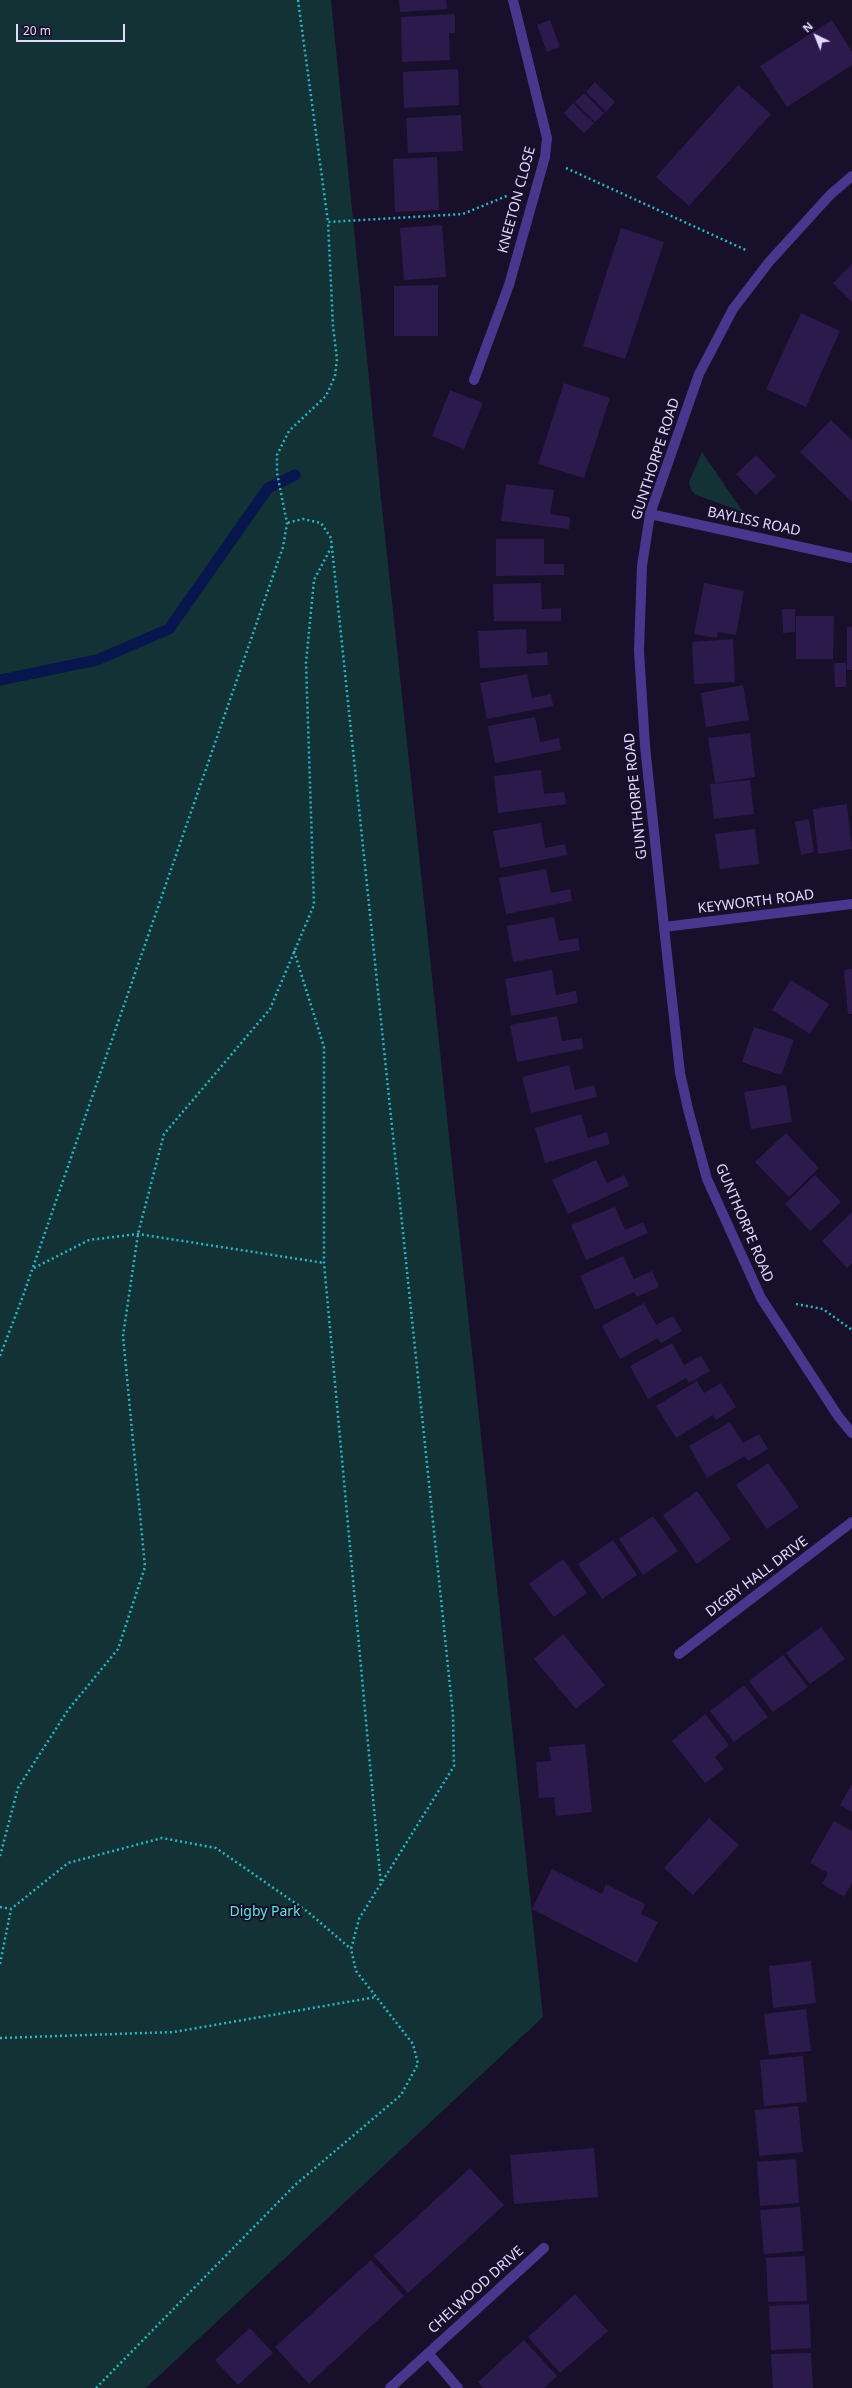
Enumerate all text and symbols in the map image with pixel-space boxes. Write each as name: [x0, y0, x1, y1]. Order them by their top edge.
scale bar: [18, 16, 127, 42]
north arrow: [796, 16, 836, 56]
text: N: [799, 18, 816, 35]
text: 20 m: [23, 22, 51, 39]
street label: KNEETON CLOSE: [495, 145, 539, 255]
street label: GUNTHORPE ROAD: [628, 396, 684, 522]
street label: BAYLISS ROAD: [706, 504, 802, 540]
street label: GUNTHORPE ROAD: [621, 732, 651, 860]
street label: KEYWORTH ROAD: [697, 887, 815, 917]
street label: GUNTHORPE ROAD: [711, 1161, 777, 1285]
street label: DIGBY HALL DRIVE: [703, 1533, 811, 1621]
park label: Digby Park: [229, 1904, 301, 1920]
street label: CHELWOOD DRIVE: [425, 2243, 527, 2337]

